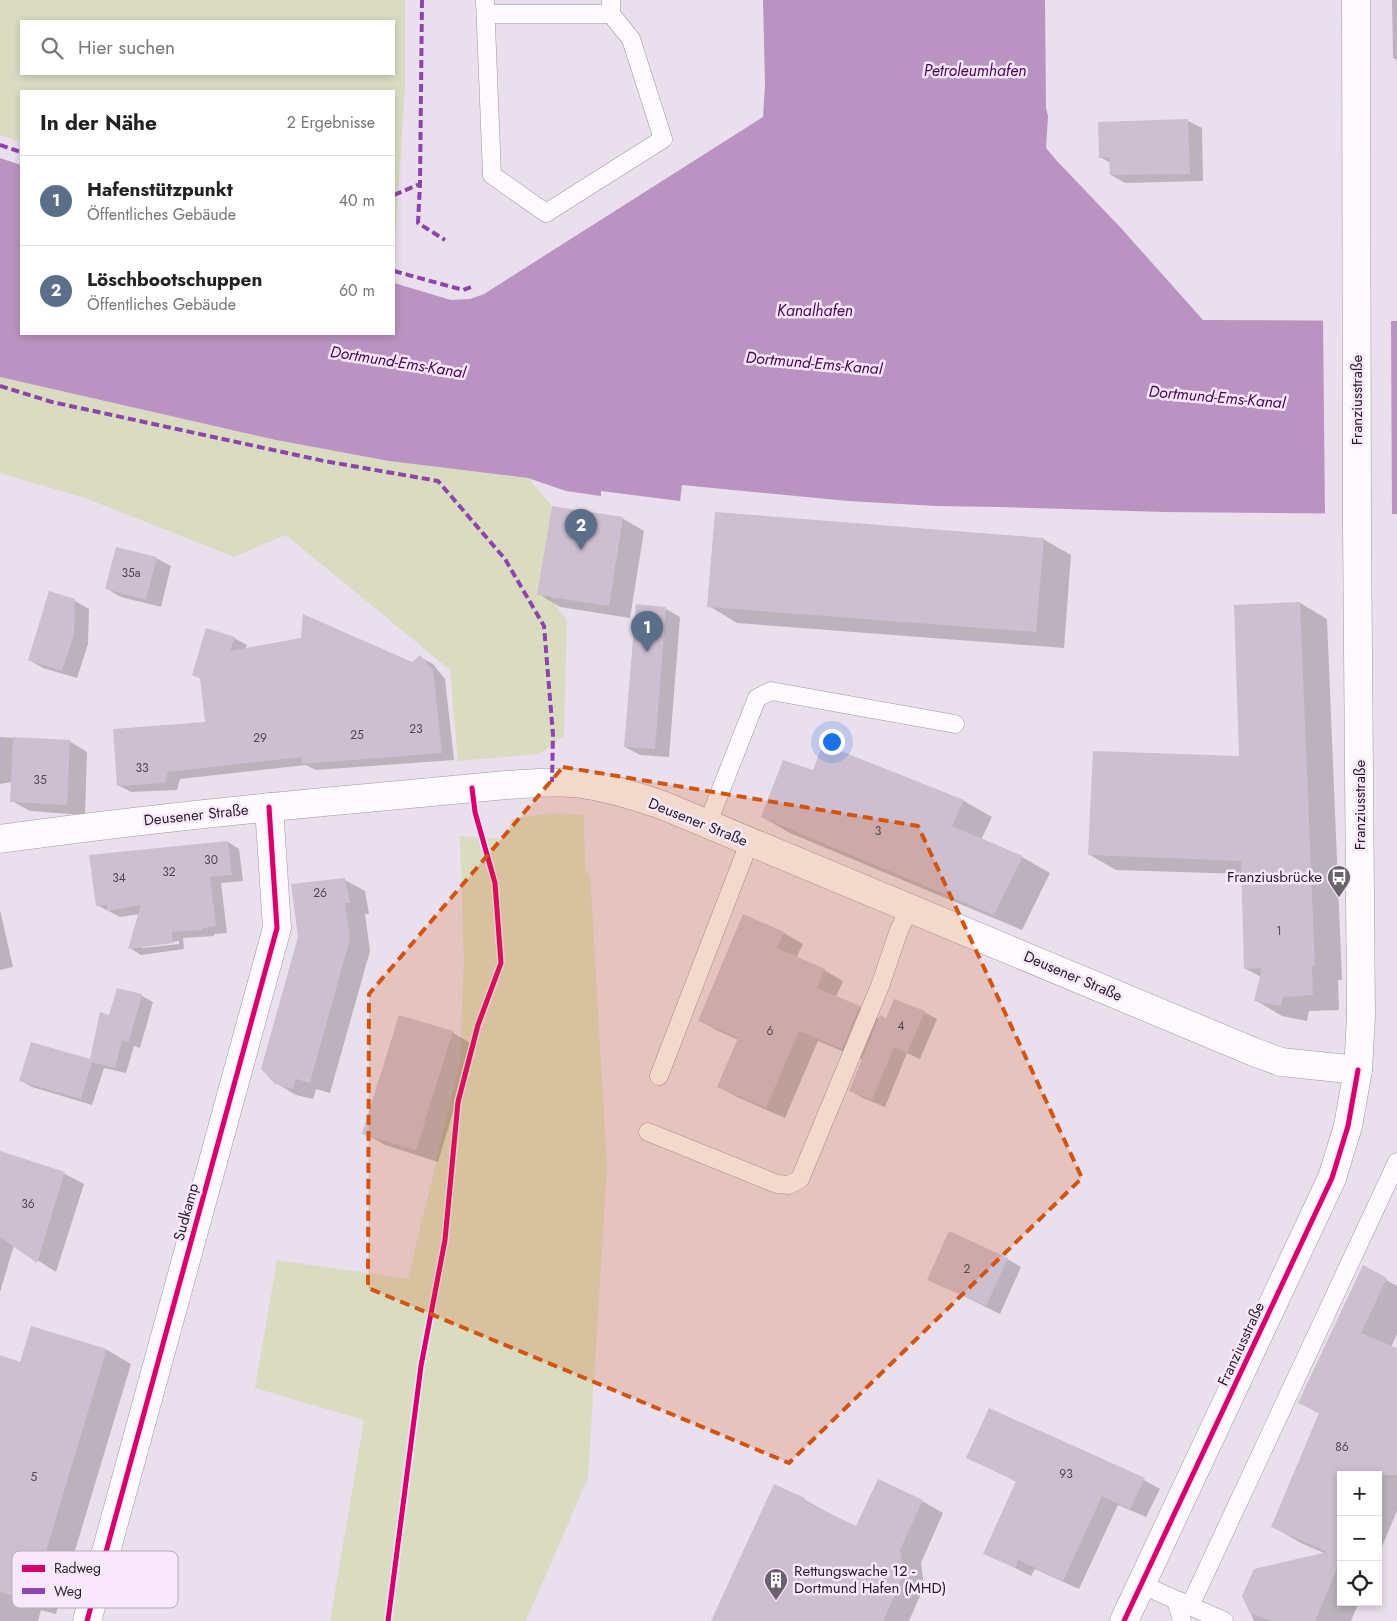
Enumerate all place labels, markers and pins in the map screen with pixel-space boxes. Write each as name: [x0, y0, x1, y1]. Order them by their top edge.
pin: 2: [565, 509, 597, 550]
pin: 1: [631, 611, 663, 652]
bus stop icon: Franziusbrücke: [1326, 864, 1352, 898]
place label: Franziusbrücke: [1227, 866, 1322, 888]
place label: Rettungswache 12 - Dortmund Hafen (MHD): [794, 1560, 946, 1599]
building icon: Rettungswache 12 - Dortmund Hafen (MHD): [763, 1567, 789, 1601]

